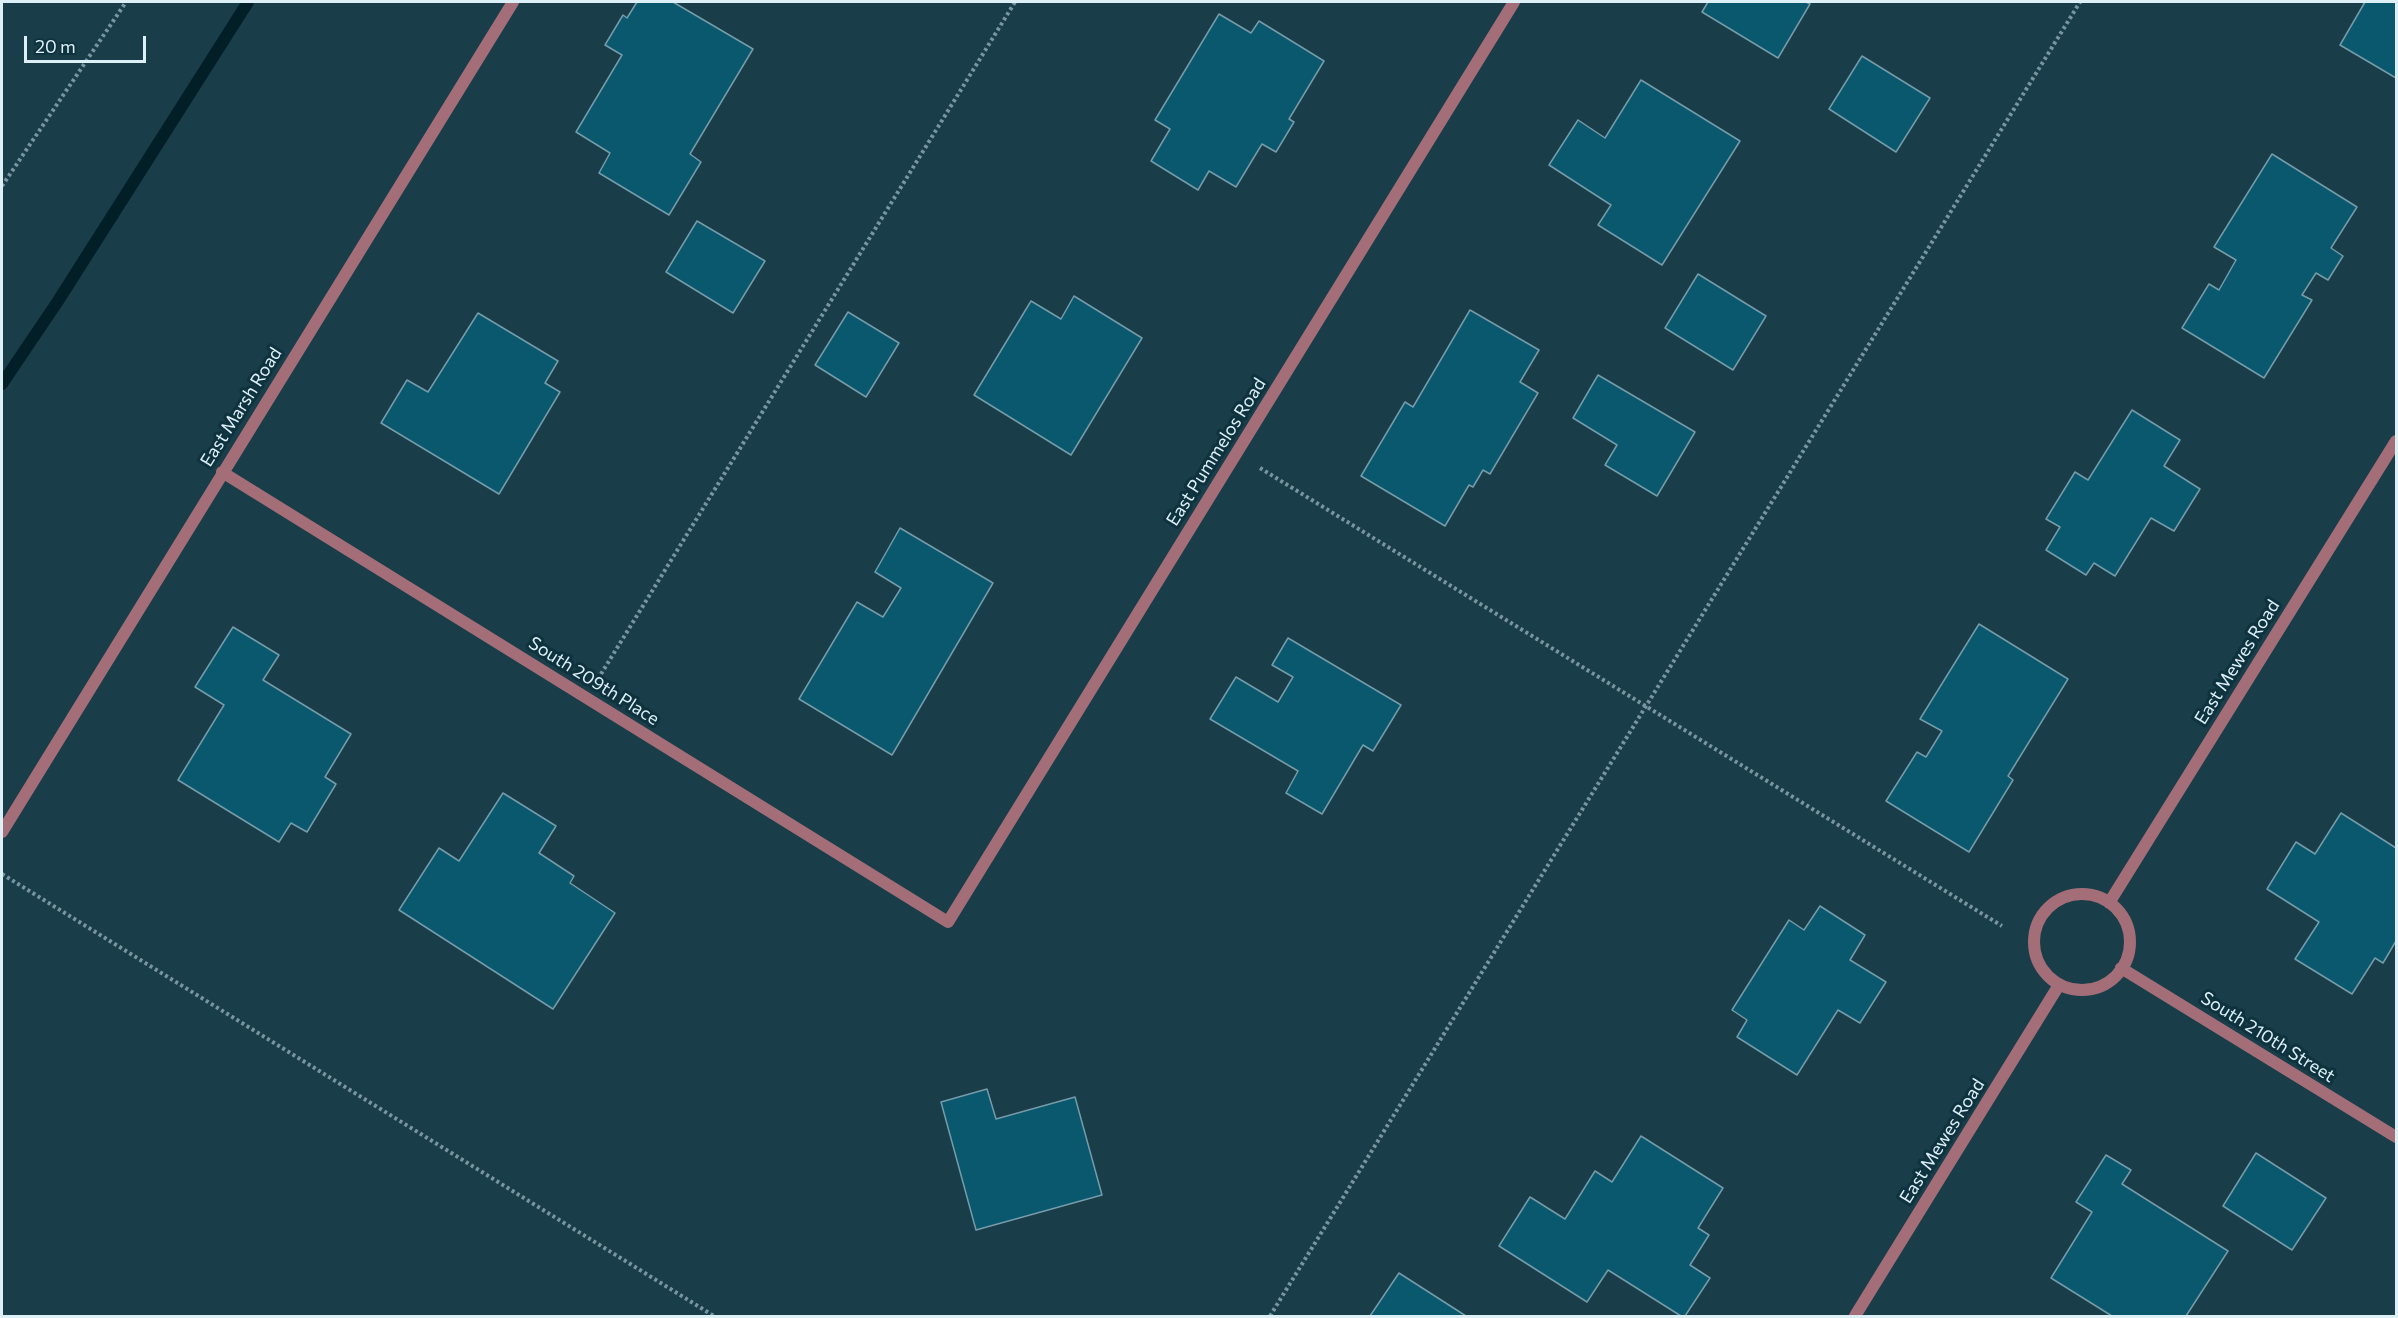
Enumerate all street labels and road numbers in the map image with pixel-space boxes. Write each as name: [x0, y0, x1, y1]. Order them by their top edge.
street label: East Marsh Road: [196, 343, 286, 471]
street label: East Pummelos Road: [1162, 374, 1270, 530]
street label: East Mewes Road: [2190, 596, 2284, 728]
street label: South 209th Place: [525, 632, 663, 730]
street label: South 210th Street: [2197, 987, 2339, 1087]
street label: East Mewes Road: [1895, 1075, 1989, 1207]

